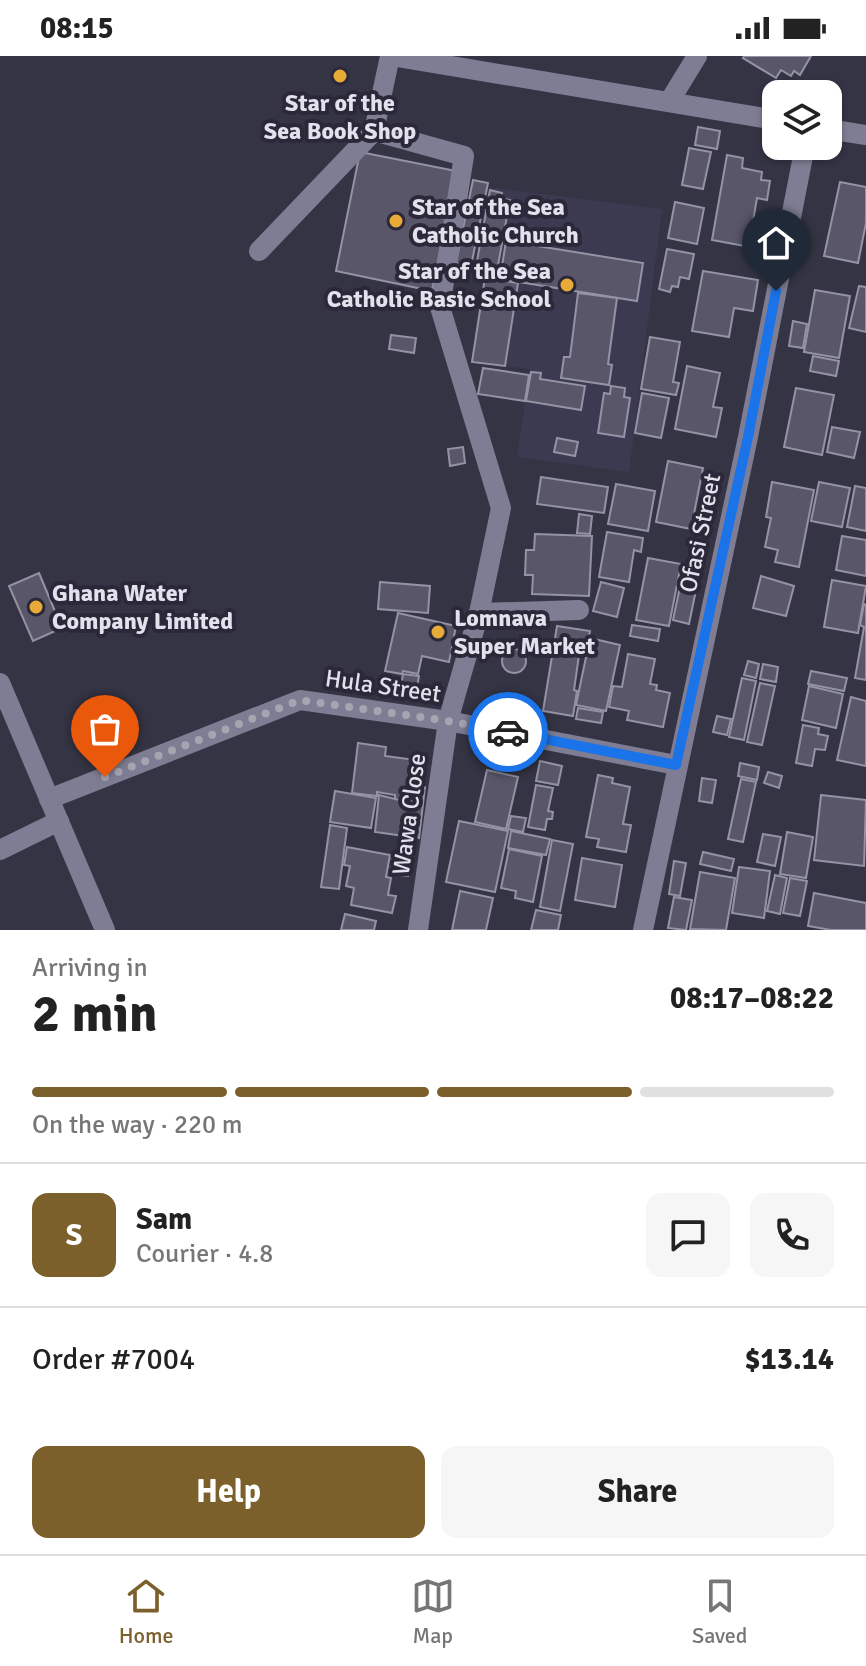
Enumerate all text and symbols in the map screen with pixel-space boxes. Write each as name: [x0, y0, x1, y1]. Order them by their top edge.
text: 08:15: [40, 10, 114, 47]
marker: Star of the Sea Book Shop: [331, 67, 349, 85]
map controls: [762, 80, 842, 160]
button: layers: [762, 80, 842, 160]
place label: Star of the Sea Book Shop: [264, 88, 416, 146]
place label: Star of the Sea Catholic Church: [412, 192, 579, 250]
pin: [742, 209, 810, 291]
marker: Star of the Sea Catholic Church: [387, 212, 405, 230]
icon: home: [754, 221, 798, 265]
place label: Star of the Sea Catholic Basic School: [327, 256, 551, 314]
marker: Star of the Sea Catholic Basic School: [558, 276, 576, 294]
street label: Ofasi Street: [673, 471, 727, 595]
place label: Ghana Water Company Limited: [52, 578, 233, 636]
marker: Ghana Water Company Limited: [27, 598, 45, 616]
place label: Lomnava Super Market: [454, 603, 595, 661]
marker: Lomnava Super Market: [429, 623, 447, 641]
street label: Hula Street: [323, 663, 443, 709]
courier: [468, 692, 548, 772]
pin: [71, 695, 139, 777]
icon: bag: [83, 707, 127, 751]
icon: car: [486, 710, 530, 754]
street label: Wawa Close: [386, 751, 432, 877]
text: Arriving in: [32, 952, 148, 984]
text: 08:17–08:22: [670, 980, 834, 1017]
text: 2 min: [32, 982, 158, 1046]
text: On the way · 220 m: [32, 1109, 242, 1141]
button: chat: [646, 1193, 730, 1277]
button: phone: [750, 1193, 834, 1277]
text: Sam: [136, 1201, 192, 1238]
text: S: [66, 1217, 82, 1254]
text: Courier · 4.8: [136, 1238, 273, 1270]
text: Order #7004: [32, 1341, 195, 1378]
text: $13.14: [744, 1341, 834, 1378]
button: Help: [32, 1446, 425, 1538]
button: Share: [441, 1446, 834, 1538]
tab: Home: [119, 1574, 173, 1649]
tab: Map: [411, 1574, 455, 1649]
tab: Saved: [692, 1574, 747, 1649]

